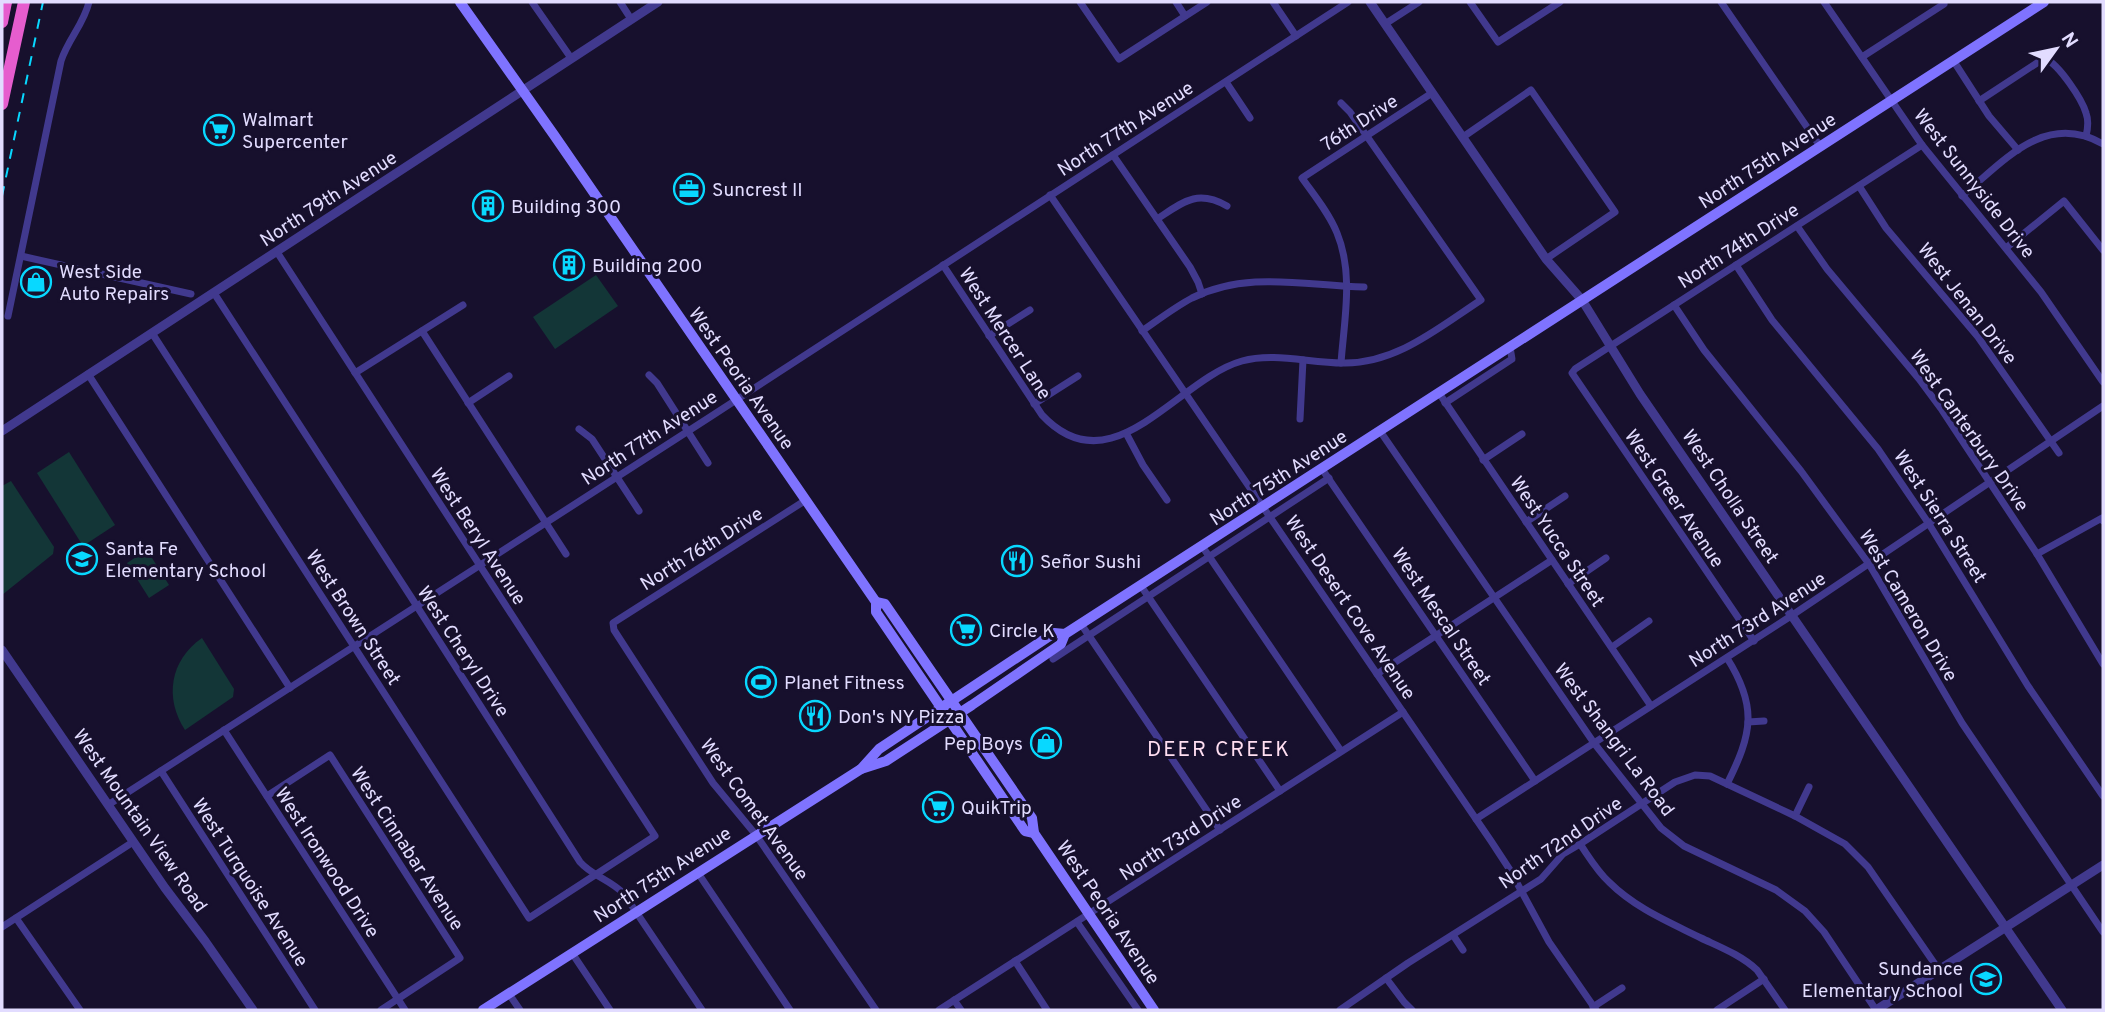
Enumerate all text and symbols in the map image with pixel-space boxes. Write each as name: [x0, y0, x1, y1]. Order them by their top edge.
north arrow: [2021, 14, 2091, 84]
text: N: [2055, 29, 2082, 53]
street label: North 77th Avenue: [1053, 77, 1199, 183]
street label: 76th Drive: [1317, 90, 1403, 158]
street label: West Sunnyside Drive: [1907, 105, 2039, 264]
street label: North 75th Avenue: [1695, 108, 1841, 215]
place label: Walmart Supercenter: [242, 109, 348, 155]
supermarket icon: Walmart Supercenter: [202, 113, 236, 147]
street label: North 79th Avenue: [256, 146, 402, 253]
office icon: Suncrest II: [672, 172, 706, 206]
place label: Suncrest II: [712, 179, 803, 203]
building icon: Building 300: [471, 189, 505, 223]
place label: Building 300: [511, 196, 621, 220]
street label: North 74th Drive: [1674, 199, 1804, 295]
street label: West Jenan Drive: [1911, 239, 2021, 370]
building icon: Building 200: [552, 248, 586, 282]
place label: Building 200: [592, 255, 703, 279]
place label: West Side Auto Repairs: [59, 261, 169, 307]
street label: West Mercer Lane: [953, 264, 1056, 405]
shop icon: West Side Auto Repairs: [19, 265, 53, 299]
street label: West Peoria Avenue: [682, 303, 798, 455]
street label: West Canterbury Drive: [1903, 346, 2033, 517]
street label: North 77th Avenue: [577, 386, 723, 492]
street label: North 75th Avenue: [1206, 425, 1352, 532]
street label: West Greer Avenue: [1618, 425, 1728, 573]
street label: West Cholla Street: [1676, 425, 1783, 569]
street label: West Sierra Street: [1887, 446, 1991, 588]
street label: West Beryl Avenue: [424, 464, 531, 610]
street label: West Yucca Street: [1504, 472, 1609, 612]
street label: North 76th Drive: [636, 502, 768, 597]
street label: West Desert Cove Avenue: [1279, 511, 1420, 705]
street label: West Cameron Drive: [1852, 526, 1962, 686]
place label: Santa Fe Elementary School: [105, 538, 266, 584]
school or university icon: Santa Fe Elementary School: [65, 542, 99, 576]
restaurant icon: Señor Sushi: [1000, 544, 1034, 578]
street label: West Mescal Street: [1385, 544, 1495, 691]
street label: West Brown Street: [300, 546, 405, 690]
place label: Señor Sushi: [1040, 551, 1141, 575]
street label: North 73rd Avenue: [1685, 567, 1831, 674]
street label: West Cheryl Drive: [411, 582, 514, 722]
supermarket icon: Circle K: [949, 613, 983, 647]
place label: Circle K: [989, 620, 1055, 644]
street label: West Shangri La Road: [1548, 659, 1679, 822]
sports icon: Planet Fitness: [744, 665, 778, 699]
place label: Planet Fitness: [784, 672, 905, 696]
restaurant icon: Don's NY Pizza: [798, 699, 832, 733]
place label: Don's NY Pizza: [838, 706, 964, 730]
street label: West Mountain View Road: [67, 725, 212, 918]
shop icon: Pep Boys: [1029, 726, 1063, 760]
place label: Pep Boys: [944, 733, 1023, 757]
street label: West Comet Avenue: [694, 734, 813, 886]
district label: DEER CREEK: [1147, 737, 1291, 764]
street label: West Cinnabar Avenue: [344, 763, 468, 936]
street label: West Ironwood Drive: [269, 783, 384, 943]
supermarket icon: QuikTrip: [921, 790, 955, 824]
street label: North 73rd Drive: [1115, 790, 1247, 887]
street label: North 72nd Drive: [1495, 792, 1628, 895]
street label: West Turquoise Avenue: [186, 794, 313, 972]
place label: QuikTrip: [961, 797, 1032, 821]
street label: North 75th Avenue: [590, 822, 736, 929]
street label: West Peoria Avenue: [1050, 837, 1164, 990]
place label: Sundance Elementary School: [1802, 958, 1963, 1004]
school or university icon: Sundance Elementary School: [1969, 962, 2003, 996]

